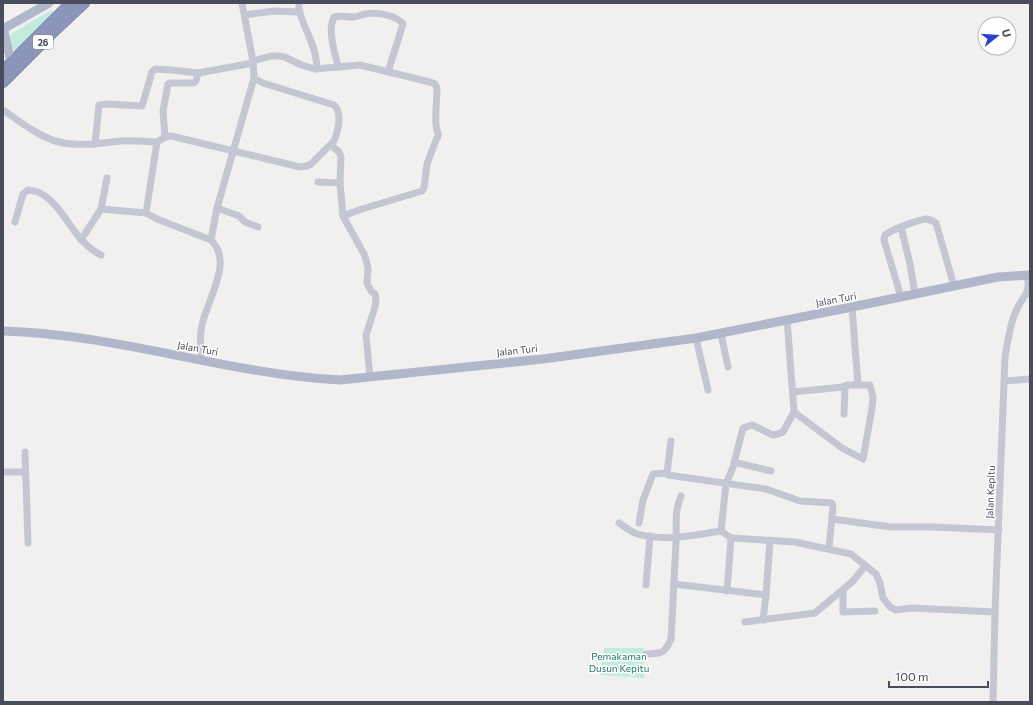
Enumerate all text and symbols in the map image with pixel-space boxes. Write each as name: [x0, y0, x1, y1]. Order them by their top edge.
north arrow: [977, 16, 1017, 56]
text: U: [1000, 27, 1014, 39]
road number: 26: [33, 35, 53, 49]
street label: Jalan Turi: [815, 289, 857, 309]
street label: Jalan Turi: [177, 339, 219, 357]
street label: Jalan Turi: [496, 342, 538, 358]
street label: Jalan Kepitu: [983, 465, 997, 519]
park label: Pemakaman Dusun Kepitu: [589, 650, 649, 674]
scale bar: [889, 663, 988, 689]
text: 100 m: [895, 669, 929, 683]

